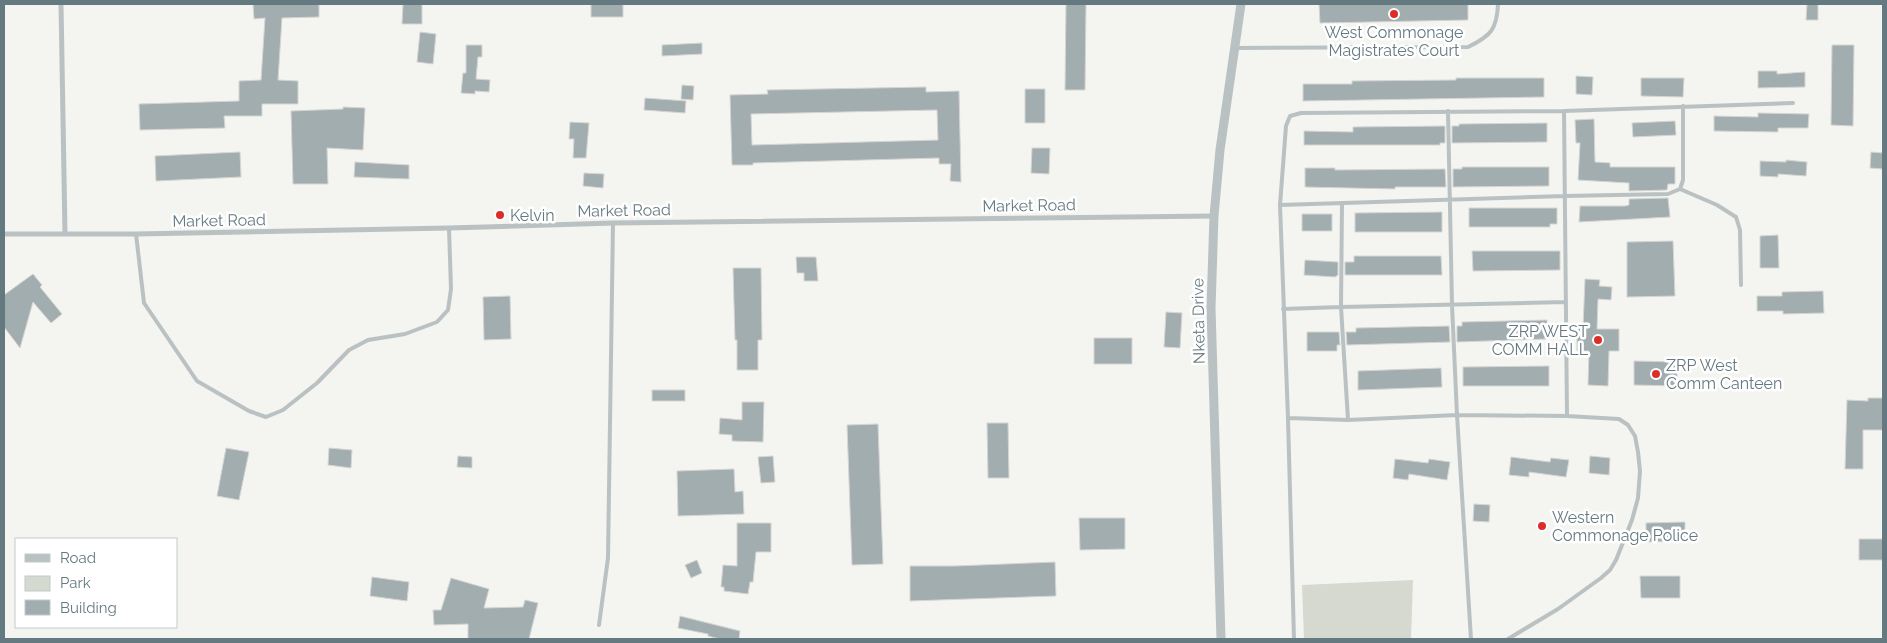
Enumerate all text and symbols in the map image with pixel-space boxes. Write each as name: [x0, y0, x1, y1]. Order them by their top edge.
marker: West Commonage Magistrates Court: [1388, 8, 1400, 20]
place label: West Commonage Magistrates Court: [1325, 23, 1463, 60]
street label: Market Road: [982, 195, 1076, 216]
street label: Market Road: [577, 200, 671, 221]
place label: Kelvin: [510, 206, 555, 225]
marker: Kelvin: [494, 209, 506, 221]
street label: Market Road: [172, 210, 266, 231]
street label: Nketa Drive: [1188, 278, 1209, 364]
place label: ZRP WEST COMM HALL: [1492, 322, 1589, 359]
marker: ZRP WEST COMM HALL: [1592, 334, 1604, 346]
place label: ZRP West Comm Canteen: [1666, 356, 1782, 393]
marker: ZRP West Comm Canteen: [1650, 368, 1662, 380]
place label: Western Commonage Police: [1552, 508, 1698, 545]
marker: Western Commonage Police: [1536, 520, 1548, 532]
legend: [15, 538, 178, 628]
text: Road: [60, 549, 96, 567]
text: Park: [60, 574, 91, 592]
text: Building: [60, 599, 117, 617]

